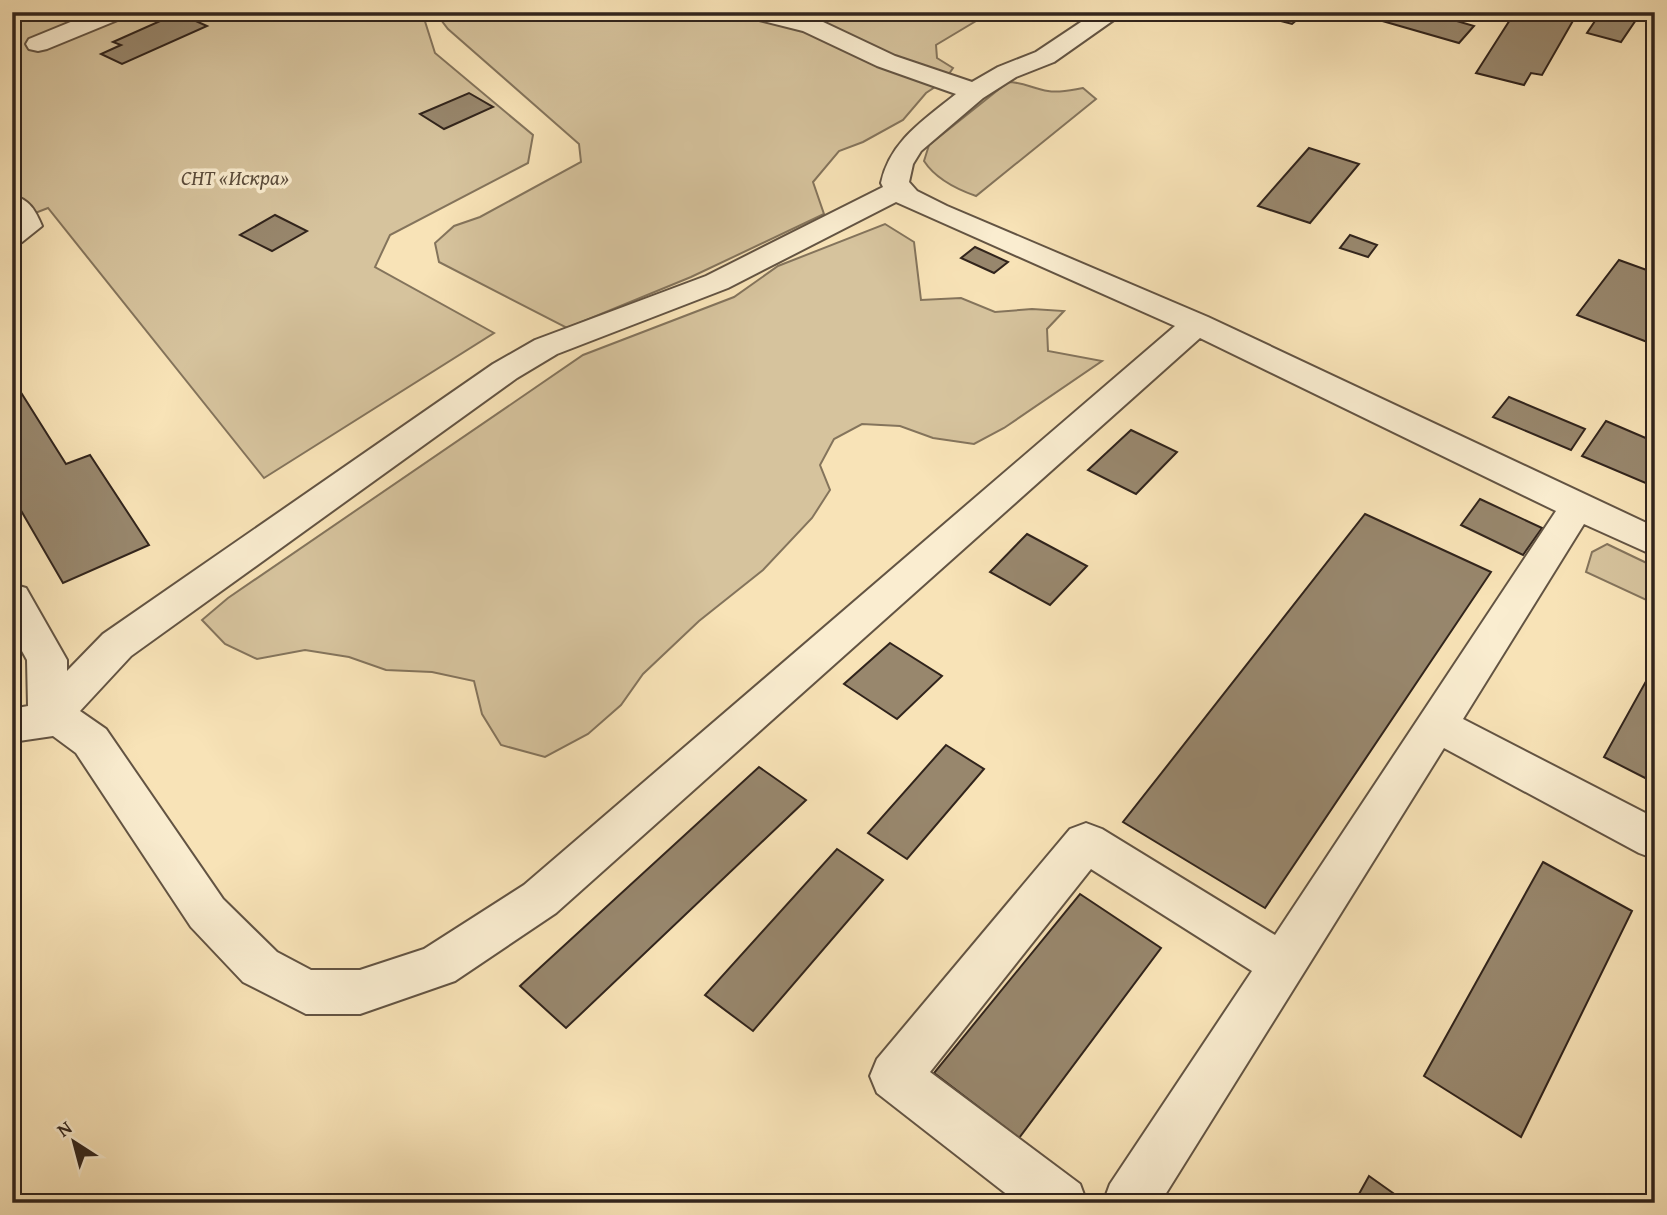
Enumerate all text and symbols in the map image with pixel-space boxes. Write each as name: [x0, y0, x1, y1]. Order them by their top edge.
park label: СНТ «Искра»: [181, 162, 289, 193]
north arrow: [38, 1106, 108, 1176]
text: N: [51, 1113, 78, 1143]

